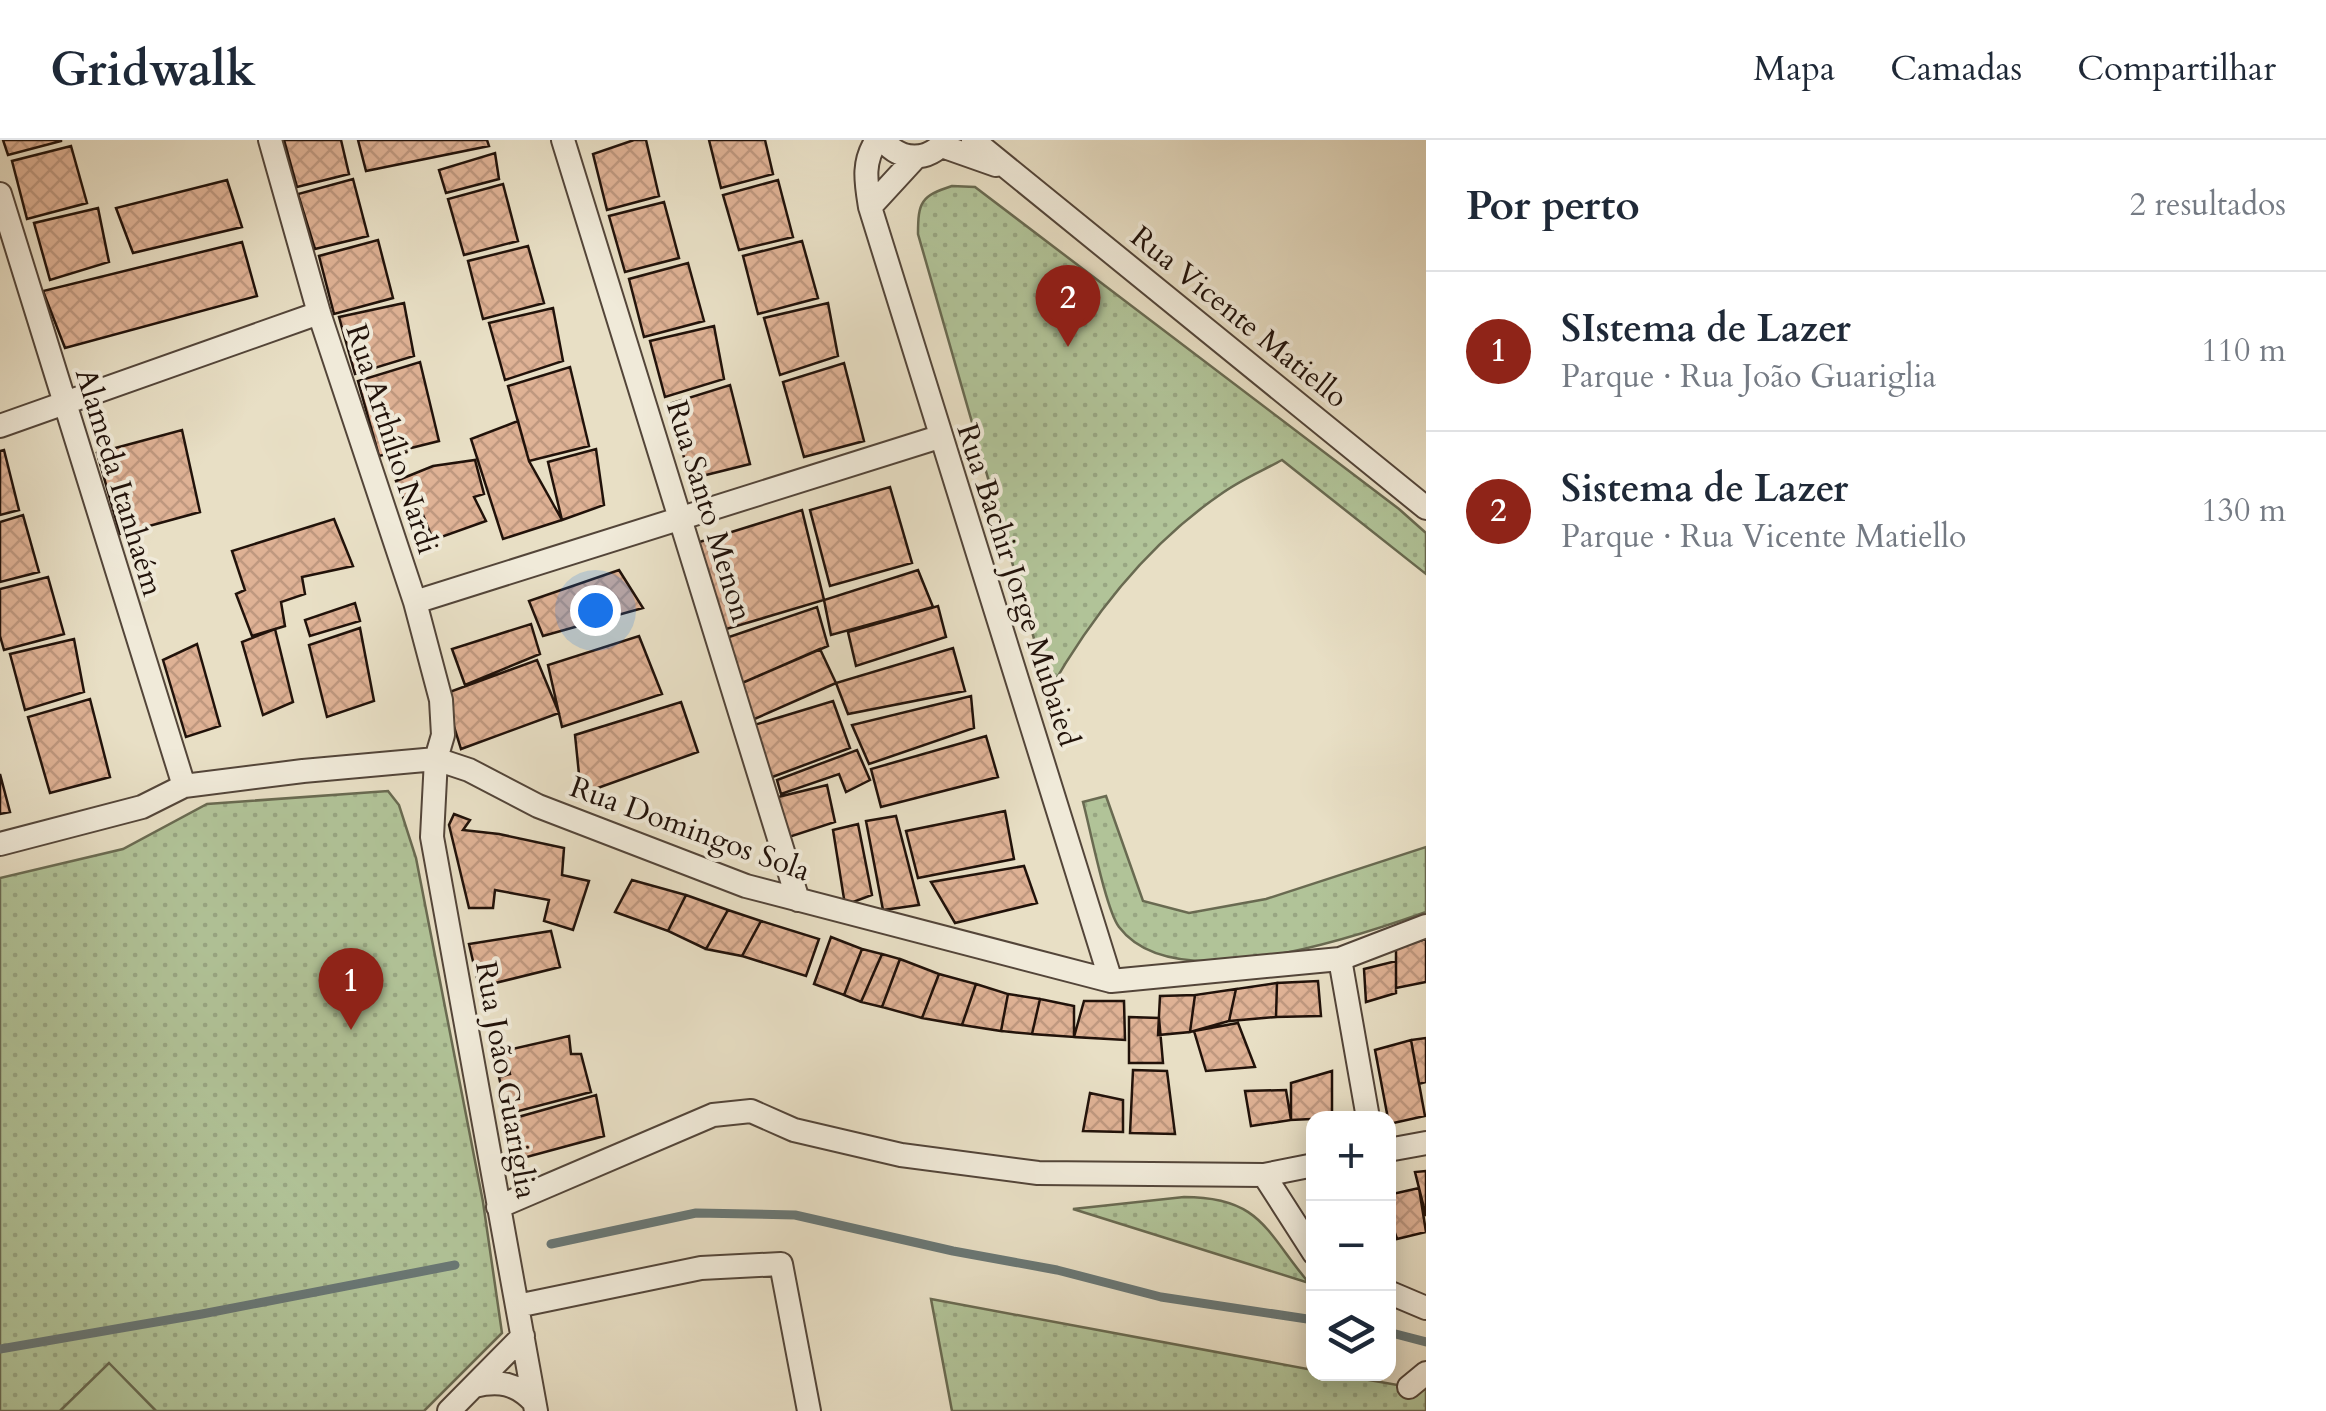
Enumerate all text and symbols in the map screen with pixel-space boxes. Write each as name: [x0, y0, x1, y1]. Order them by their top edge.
text: Gridwalk: [50, 37, 256, 102]
text: Mapa: [1753, 45, 1835, 93]
text: Camadas: [1890, 45, 2022, 93]
text: Compartilhar: [2077, 45, 2276, 93]
text: Por perto: [1466, 177, 1640, 234]
text: 2 resultados: [2129, 183, 2286, 227]
street label: Rua Vicente Matiello: [1122, 217, 1356, 417]
pin: 2: [1036, 264, 1100, 347]
text: SIstema de Lazer: [1561, 303, 1851, 355]
street label: Rua Arthílio Nardi: [336, 319, 448, 559]
text: 1: [1490, 329, 1507, 373]
text: 110 m: [2201, 329, 2286, 373]
text: Parque · Rua João Guariglia: [1561, 355, 1936, 399]
street label: Alameda Itanhaém: [65, 363, 173, 601]
street label: Rua Santo Menon: [656, 395, 762, 627]
street label: Rua Bachir Jorge Mubaied: [946, 418, 1090, 752]
text: Sistema de Lazer: [1561, 463, 1848, 515]
text: 2: [1490, 489, 1507, 533]
text: 130 m: [2201, 489, 2286, 533]
text: Parque · Rua Vicente Matiello: [1561, 515, 1966, 559]
your location: [570, 585, 621, 636]
street label: Rua Domingos Sola: [564, 767, 816, 891]
pin: 1: [318, 948, 384, 1030]
street label: Rua João Guariglia: [465, 958, 547, 1202]
map controls: [1306, 1111, 1396, 1381]
button: +: [1306, 1111, 1396, 1201]
button: −: [1306, 1201, 1396, 1291]
button: layers: [1306, 1291, 1396, 1381]

